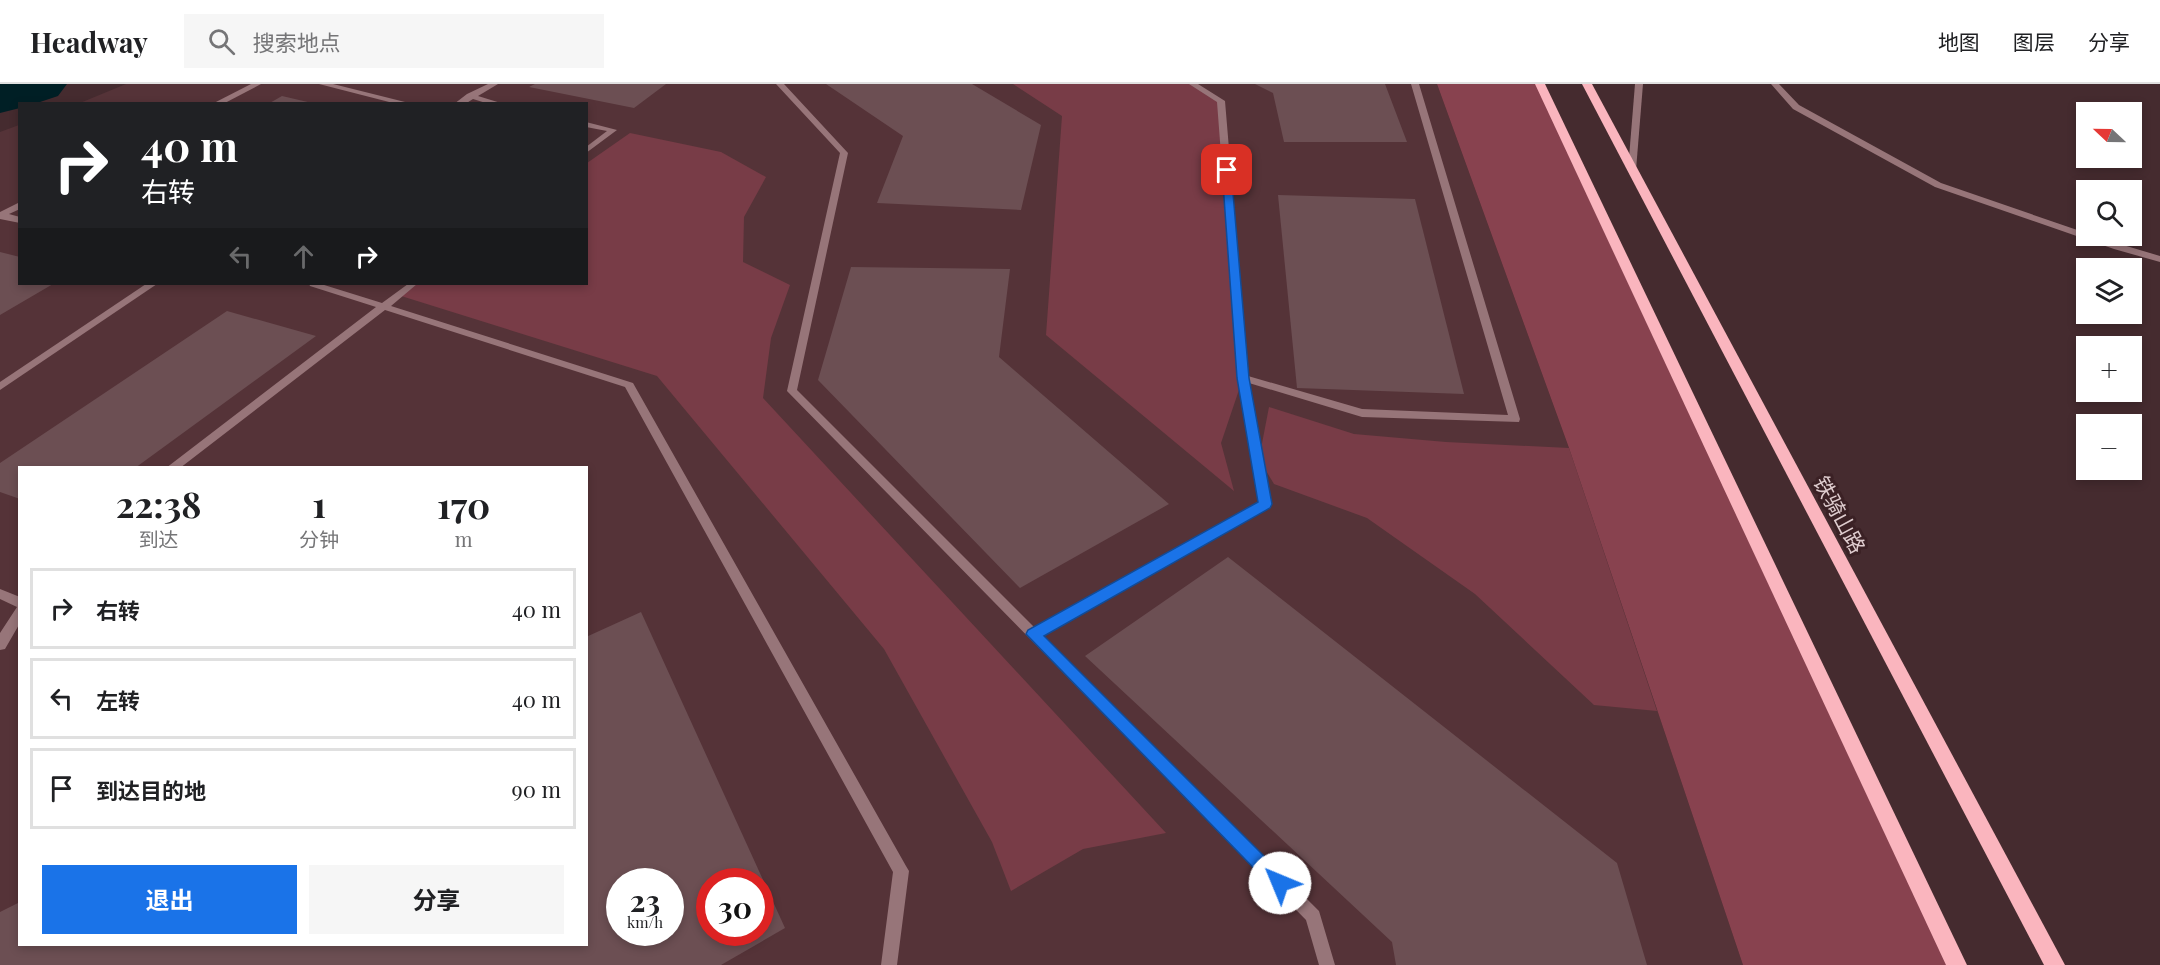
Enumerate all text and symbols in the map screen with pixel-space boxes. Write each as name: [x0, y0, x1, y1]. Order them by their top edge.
search box: [184, 14, 604, 68]
text: Headway: [30, 23, 148, 60]
icon: search: [205, 25, 238, 58]
text: 搜索地点: [253, 27, 341, 57]
text: 地图: [1938, 27, 1980, 55]
text: 图层: [2013, 27, 2055, 55]
text: 分享: [2088, 27, 2130, 55]
north arrow: [2076, 102, 2142, 168]
map controls: [2076, 102, 2142, 480]
text: 40 m: [141, 117, 238, 173]
icon: right: [42, 126, 120, 204]
pin: [1201, 144, 1252, 195]
icon: arrive: [1210, 153, 1243, 186]
text: 右转: [141, 173, 195, 209]
button: search: [2076, 180, 2142, 246]
icon: left: [224, 240, 257, 273]
icon: ahead: [287, 240, 320, 273]
icon: right: [350, 240, 383, 273]
button: layers: [2076, 258, 2142, 324]
button: +: [2076, 336, 2142, 402]
button: −: [2076, 414, 2142, 480]
street label: 铁骑山路: [1809, 470, 1873, 558]
text: 22:38: [116, 479, 202, 527]
text: 1: [312, 479, 326, 527]
text: 170: [437, 480, 490, 528]
text: 到达: [139, 525, 179, 552]
text: 分钟: [299, 525, 339, 552]
text: m: [455, 525, 472, 552]
icon: right: [45, 592, 78, 625]
text: 40 m: [512, 594, 561, 624]
text: 右转: [96, 595, 140, 625]
icon: left: [45, 682, 78, 715]
text: 40 m: [512, 684, 561, 714]
text: 左转: [96, 685, 140, 715]
icon: arrive: [45, 772, 78, 805]
text: 90 m: [512, 774, 561, 804]
text: 到达目的地: [96, 775, 206, 805]
position arrow: [1248, 851, 1312, 915]
button: 退出: [42, 865, 297, 934]
button: 分享: [309, 865, 564, 934]
speed limit sign: 30: [696, 868, 774, 946]
text: 23: [630, 880, 660, 920]
text: km/h: [627, 912, 663, 932]

